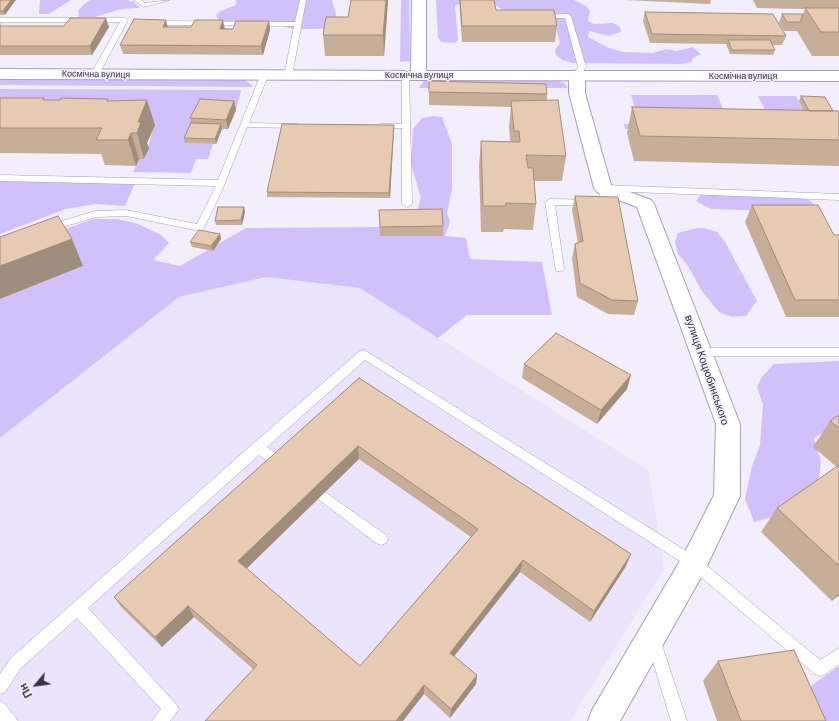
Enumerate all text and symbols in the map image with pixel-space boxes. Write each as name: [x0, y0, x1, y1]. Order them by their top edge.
street label: Космічна вулиця: [62, 68, 130, 80]
street label: Космічна вулиця: [385, 70, 453, 80]
street label: Космічна вулиця: [709, 71, 777, 81]
street label: вулиця Коцюбинського: [682, 313, 732, 427]
north arrow: [16, 665, 56, 705]
text: Пн: [16, 682, 34, 701]

